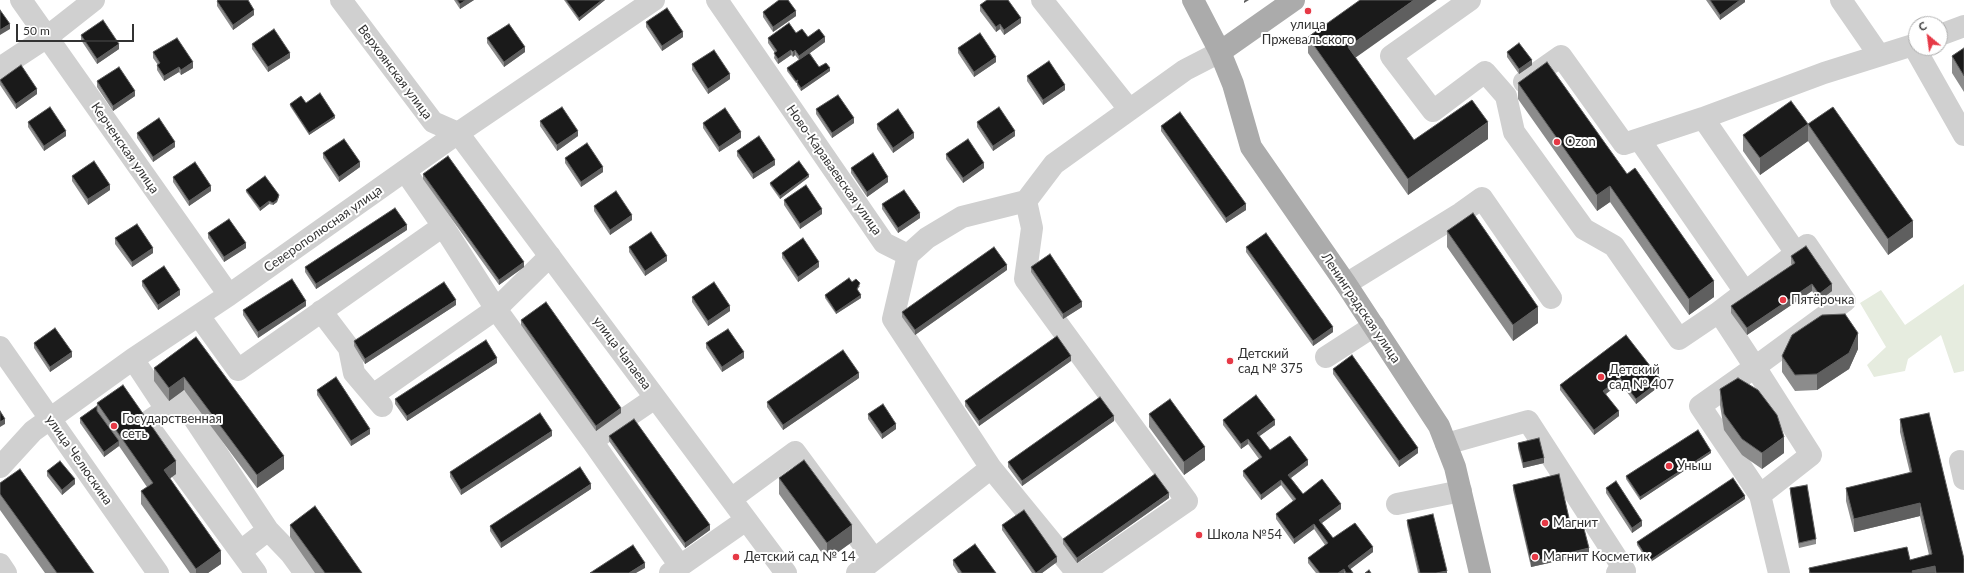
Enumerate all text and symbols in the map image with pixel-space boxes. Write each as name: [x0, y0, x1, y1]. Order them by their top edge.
marker: улица Пржевальского: [1303, 6, 1313, 16]
scale bar: [18, 16, 136, 42]
north arrow: [1908, 16, 1948, 56]
place label: улица Пржевальского: [1262, 17, 1354, 48]
text: С: [1916, 18, 1929, 33]
street label: Верхоянская улица: [354, 22, 436, 122]
text: 50 m: [23, 23, 50, 38]
street label: Керченская улица: [88, 99, 162, 197]
street label: Ново-Караваевская улица: [783, 102, 885, 238]
place label: Ozon: [1565, 134, 1596, 150]
marker: Ozon: [1552, 137, 1562, 147]
street label: Северополюсная улица: [261, 182, 385, 276]
street label: Ленинградская улица: [1318, 250, 1404, 366]
place label: Пятёрочка: [1791, 292, 1855, 308]
marker: Пятёрочка: [1778, 295, 1788, 305]
street label: улица Чапаева: [590, 313, 654, 393]
place label: Детский сад № 375: [1238, 346, 1303, 377]
marker: Детский сад № 375: [1225, 356, 1235, 366]
place label: Детский сад № 407: [1609, 362, 1674, 393]
marker: Детский сад № 407: [1596, 372, 1606, 382]
place label: Государственная сеть: [122, 411, 222, 442]
street label: улица Челюскина: [42, 412, 116, 508]
marker: Государственная сеть: [109, 421, 119, 431]
place label: Уныш: [1677, 458, 1712, 474]
marker: Уныш: [1664, 461, 1674, 471]
place label: Магнит: [1553, 515, 1598, 531]
marker: Магнит: [1540, 518, 1550, 528]
place label: Школа №54: [1207, 527, 1282, 543]
marker: Школа №54: [1194, 530, 1204, 540]
place label: Детский сад № 14: [744, 549, 856, 565]
place label: Магнит Косметик: [1543, 549, 1650, 565]
marker: Детский сад № 14: [731, 552, 741, 562]
marker: Магнит Косметик: [1530, 552, 1540, 562]

